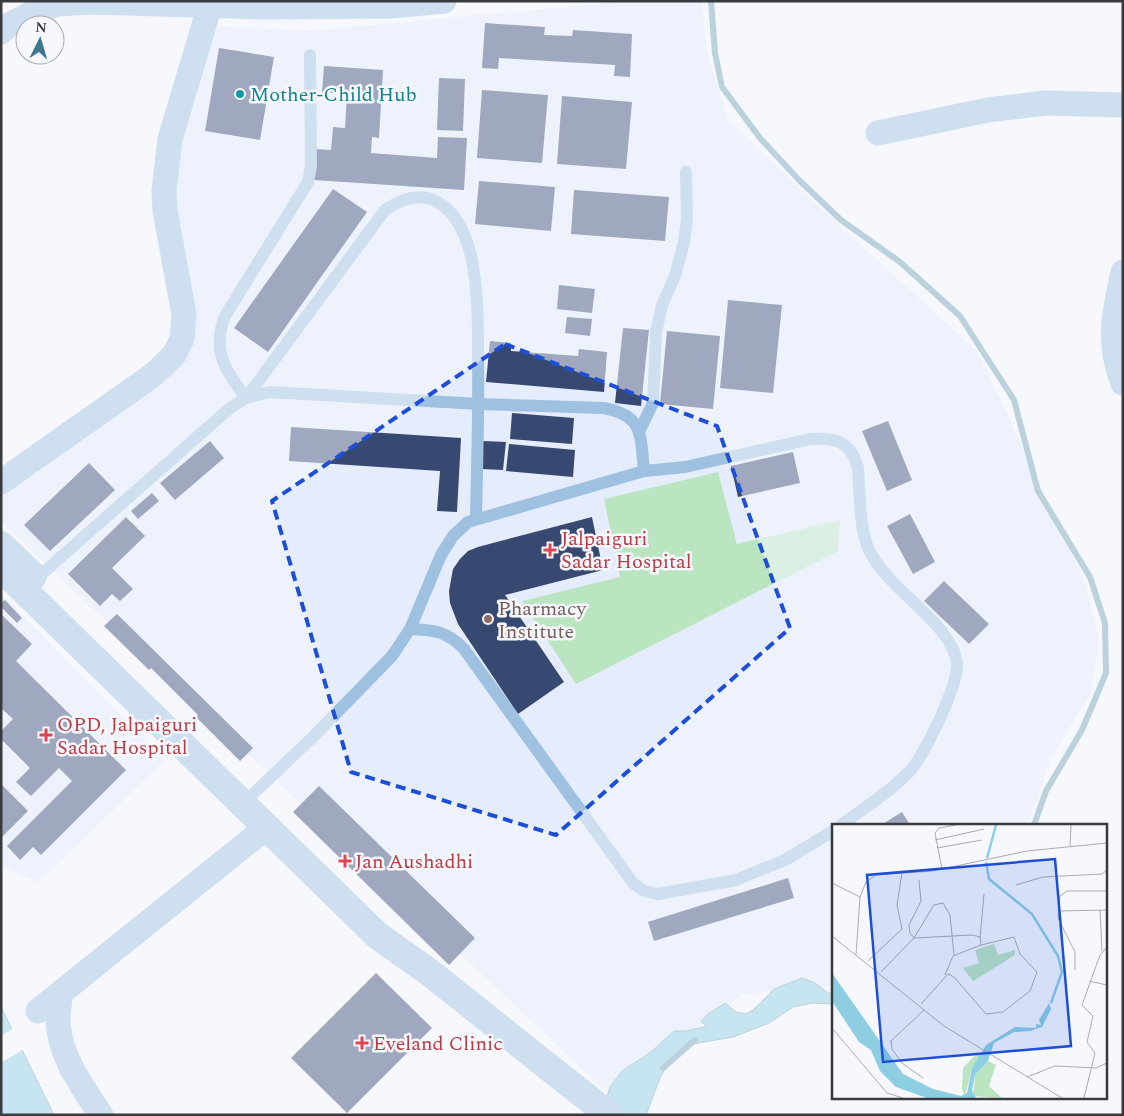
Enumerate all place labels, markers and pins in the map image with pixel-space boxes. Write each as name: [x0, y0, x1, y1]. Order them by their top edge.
place label: Mother-Child Hub: [250, 80, 417, 110]
marker: Mother-Child Hub: [234, 88, 246, 100]
place label: Jalpaiguri Sadar Hospital: [561, 524, 692, 577]
marker: Jalpaiguri Sadar Hospital: [543, 543, 557, 557]
place label: Pharmacy Institute: [498, 594, 587, 647]
marker: Pharmacy Institute: [482, 613, 494, 625]
place label: OPD, Jalpaiguri Sadar Hospital: [57, 710, 197, 763]
marker: OPD, Jalpaiguri Sadar Hospital: [39, 728, 53, 742]
place label: Jan Aushadhi: [355, 847, 473, 877]
marker: Jan Aushadhi: [339, 855, 351, 867]
place label: Eveland Clinic: [373, 1029, 503, 1059]
marker: Eveland Clinic: [355, 1036, 369, 1050]

